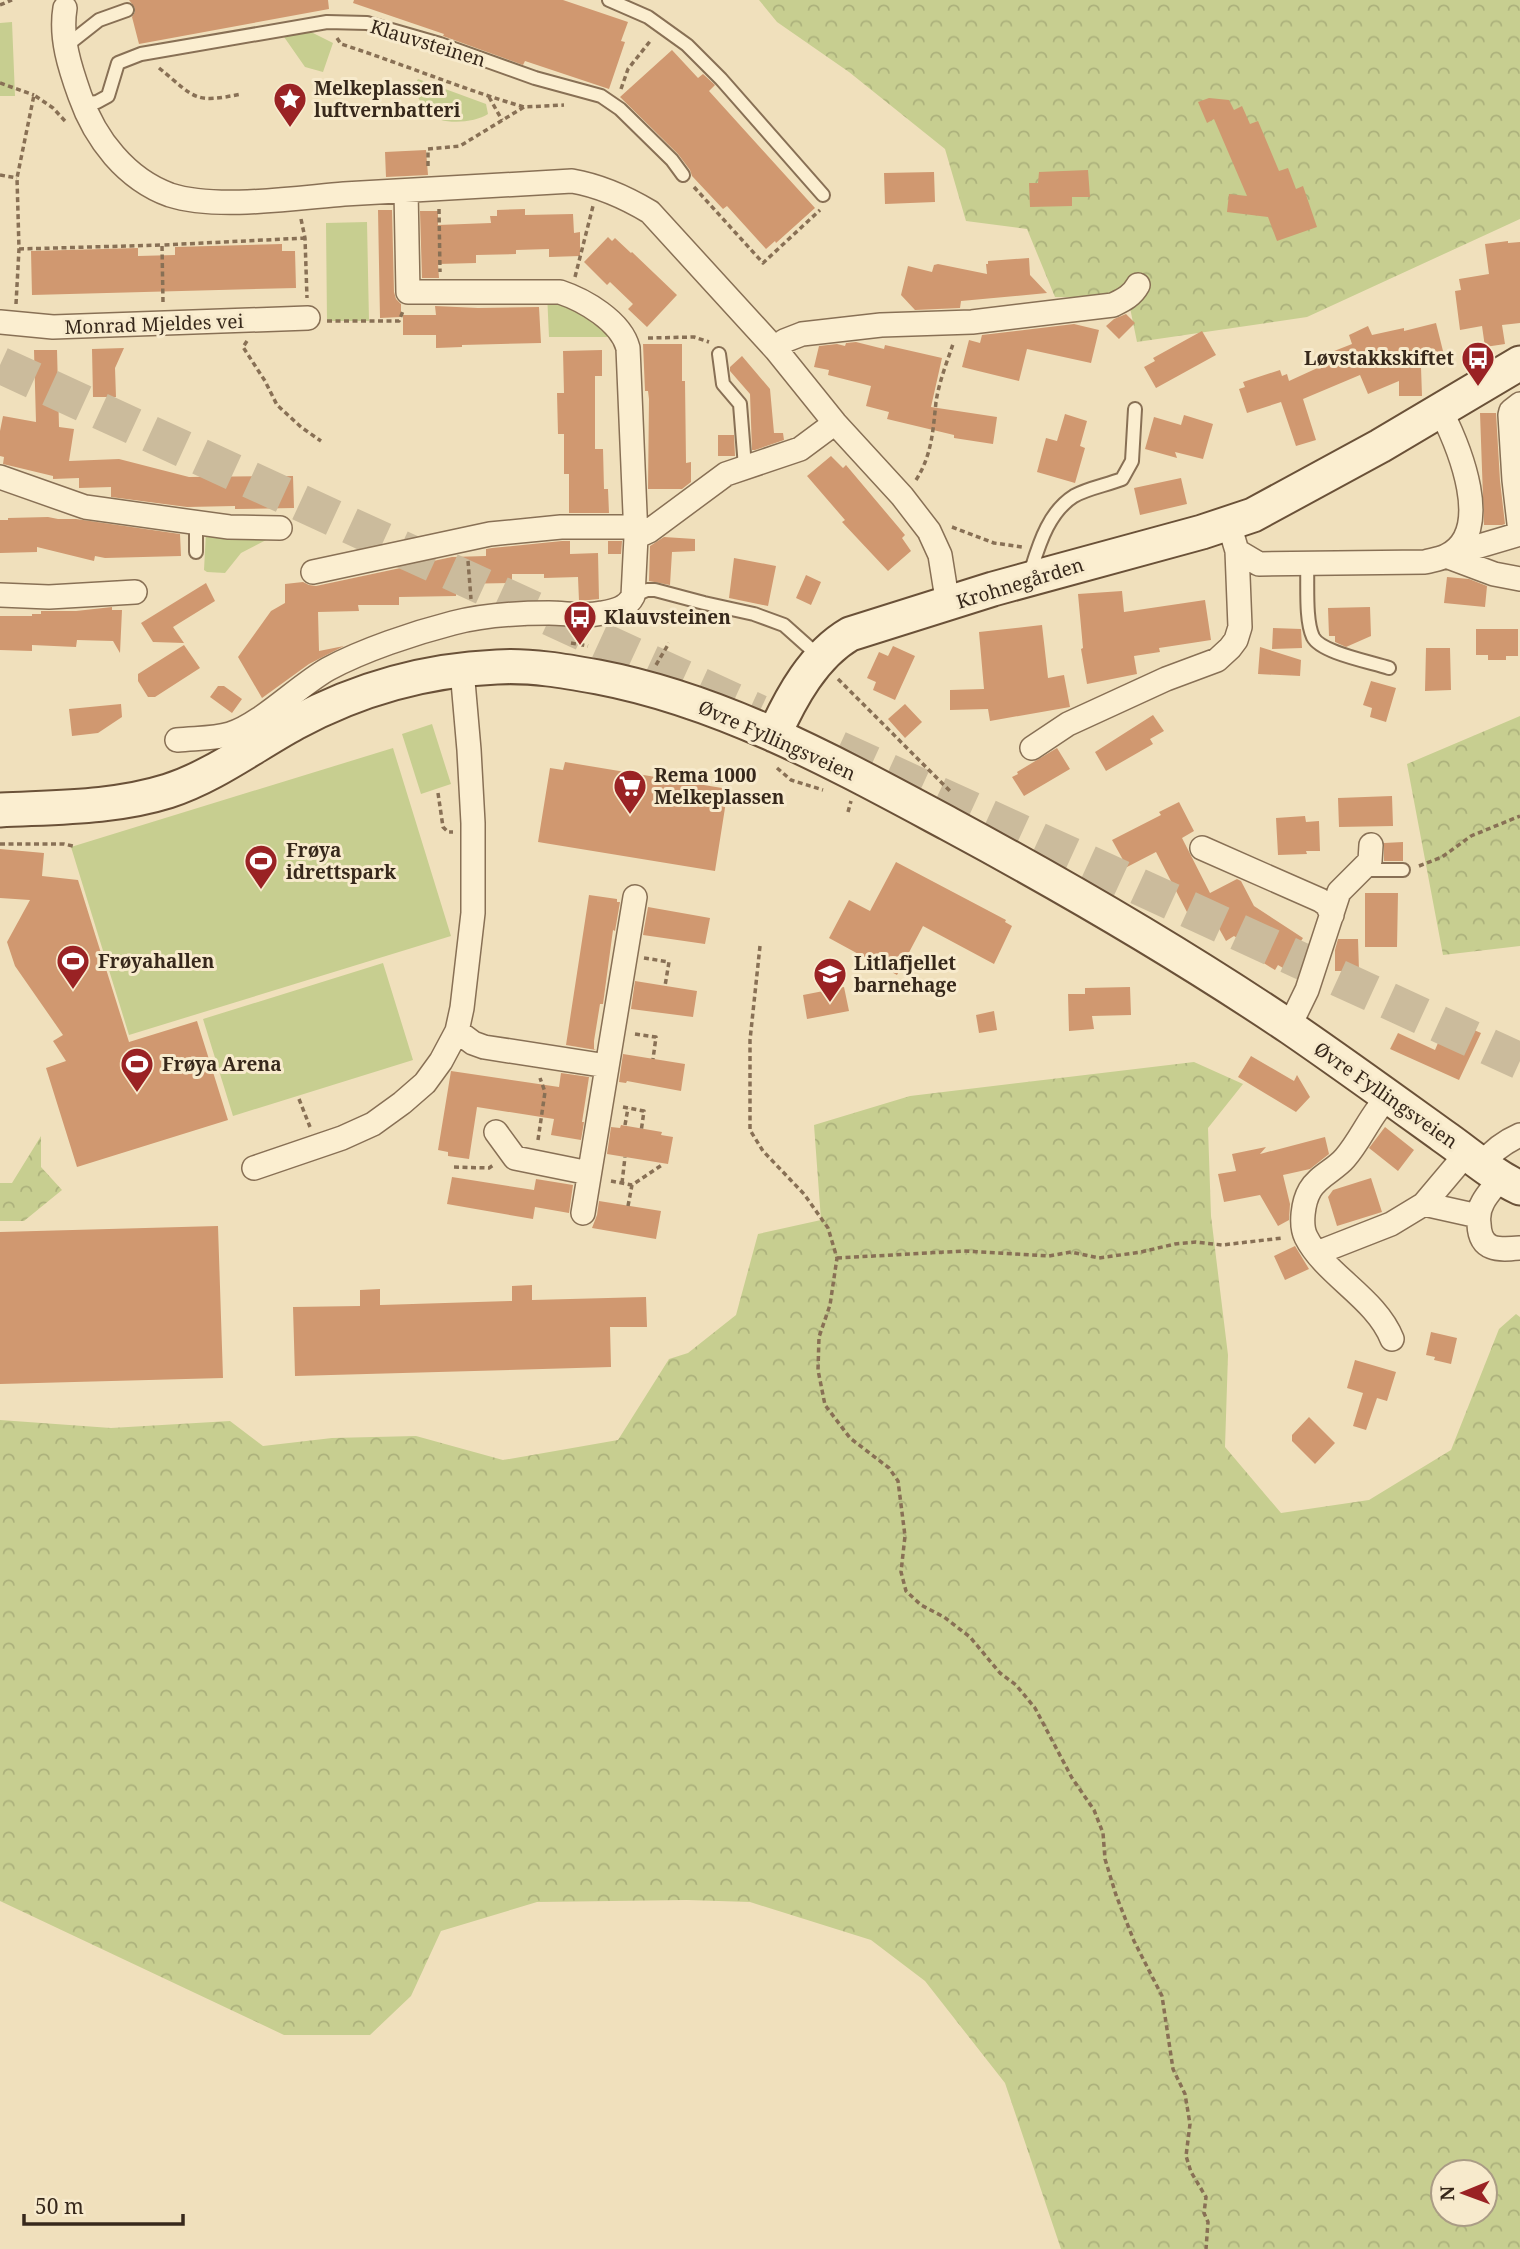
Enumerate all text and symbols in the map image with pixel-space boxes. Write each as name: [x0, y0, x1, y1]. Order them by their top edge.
street label: Klauvsteinen: [367, 13, 489, 73]
place label: Melkeplassen luftvernbatteri: [314, 75, 461, 123]
place icon: Melkeplassen luftvernbatteri: [271, 80, 309, 129]
street label: Monrad Mjeldes vei: [64, 308, 244, 340]
bus stop icon: Løvstakkskiftet: [1459, 339, 1497, 388]
place label: Løvstakkskiftet: [1304, 345, 1454, 371]
street label: Krohnegården: [953, 551, 1087, 615]
bus stop icon: Klauvsteinen: [561, 598, 599, 647]
place label: Klauvsteinen: [604, 604, 731, 630]
street label: Øvre Fyllingsveien: [694, 694, 860, 786]
place label: Rema 1000 Melkeplassen: [654, 762, 785, 810]
supermarket icon: Rema 1000 Melkeplassen: [611, 767, 649, 816]
place label: Frøya idrettspark: [286, 837, 397, 885]
sports icon: Frøya idrettspark: [242, 842, 280, 891]
sports icon: Frøyahallen: [54, 942, 92, 991]
place label: Frøyahallen: [98, 948, 215, 974]
place label: Litlafjellet barnehage: [854, 950, 957, 998]
school or university icon: Litlafjellet barnehage: [811, 955, 849, 1004]
street label: Øvre Fyllingsveien: [1309, 1036, 1463, 1154]
sports icon: Frøya Arena: [118, 1045, 156, 1094]
place label: Frøya Arena: [162, 1051, 282, 1077]
north arrow: [1429, 2158, 1499, 2228]
scale bar: [24, 2182, 184, 2226]
text: N: [1434, 2186, 1460, 2201]
text: 50 m: [35, 2192, 84, 2220]

